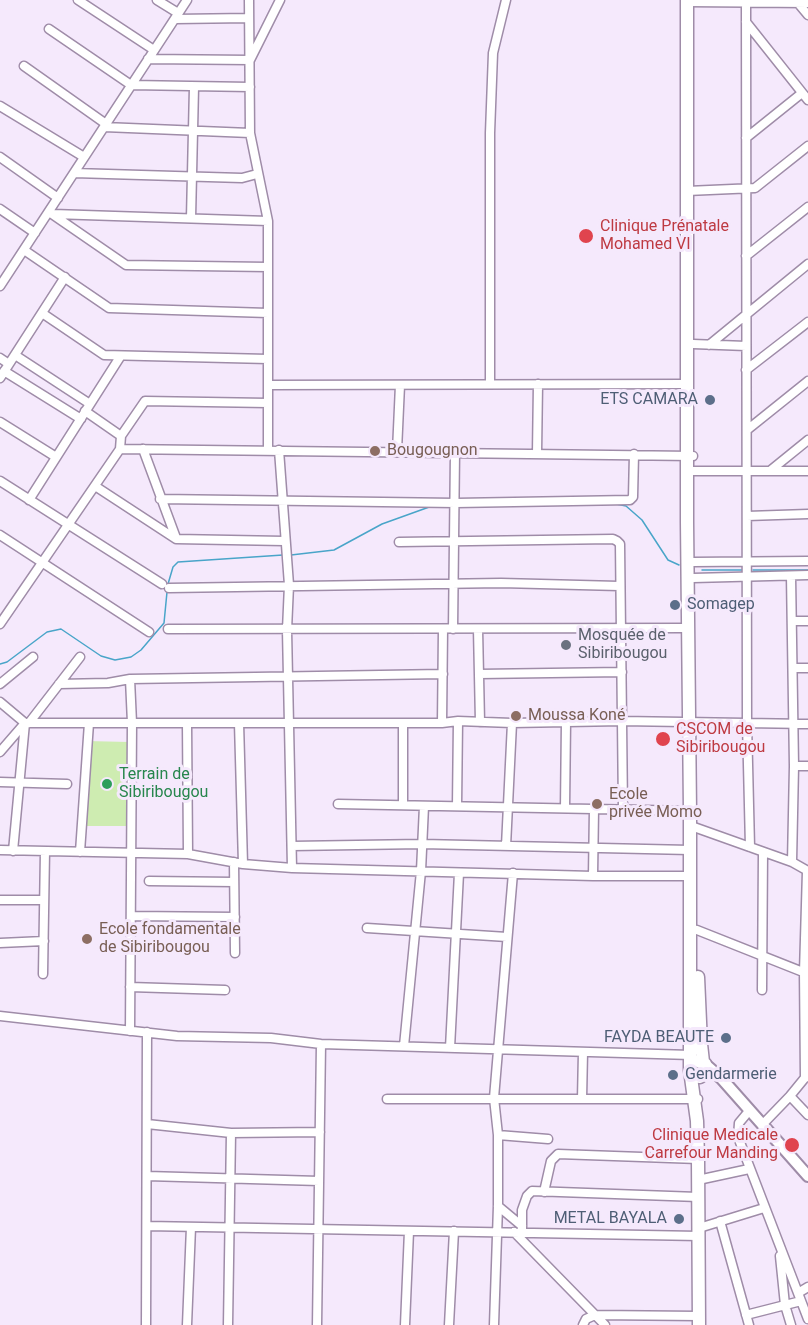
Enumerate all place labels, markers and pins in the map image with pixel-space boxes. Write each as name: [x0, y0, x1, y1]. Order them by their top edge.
place label: Clinique Prénatale Mohamed VI: [600, 217, 729, 255]
marker: Clinique Prénatale Mohamed VI: [577, 227, 595, 245]
place label: ETS CAMARA: [600, 390, 698, 410]
marker: ETS CAMARA: [703, 393, 717, 407]
place label: Bougougnon: [387, 441, 478, 461]
marker: Bougougnon: [368, 444, 382, 458]
place label: Somagep: [687, 595, 755, 615]
marker: Somagep: [668, 598, 682, 612]
place label: Mosquée de Sibiribougou: [578, 626, 667, 664]
marker: Mosquée de Sibiribougou: [559, 638, 573, 652]
place label: Moussa Koné: [528, 706, 625, 726]
marker: Moussa Koné: [509, 709, 523, 723]
place label: CSCOM de Sibiribougou: [676, 720, 765, 758]
marker: CSCOM de Sibiribougou: [654, 730, 672, 748]
place label: Terrain de Sibiribougou: [119, 765, 208, 803]
marker: Terrain de Sibiribougou: [100, 777, 114, 791]
place label: Ecole privée Momo: [609, 785, 702, 823]
marker: Ecole privée Momo: [590, 797, 604, 811]
place label: Ecole fondamentale de Sibiribougou: [99, 920, 241, 958]
marker: Ecole fondamentale de Sibiribougou: [80, 932, 94, 946]
place label: FAYDA BEAUTE: [604, 1028, 714, 1048]
marker: FAYDA BEAUTE: [719, 1031, 733, 1045]
place label: Gendarmerie: [685, 1065, 777, 1085]
marker: Gendarmerie: [666, 1068, 680, 1082]
place label: Clinique Medicale Carrefour Manding: [645, 1126, 778, 1164]
marker: Clinique Medicale Carrefour Manding: [783, 1136, 801, 1154]
place label: METAL BAYALA: [554, 1209, 667, 1229]
marker: METAL BAYALA: [672, 1212, 686, 1226]

